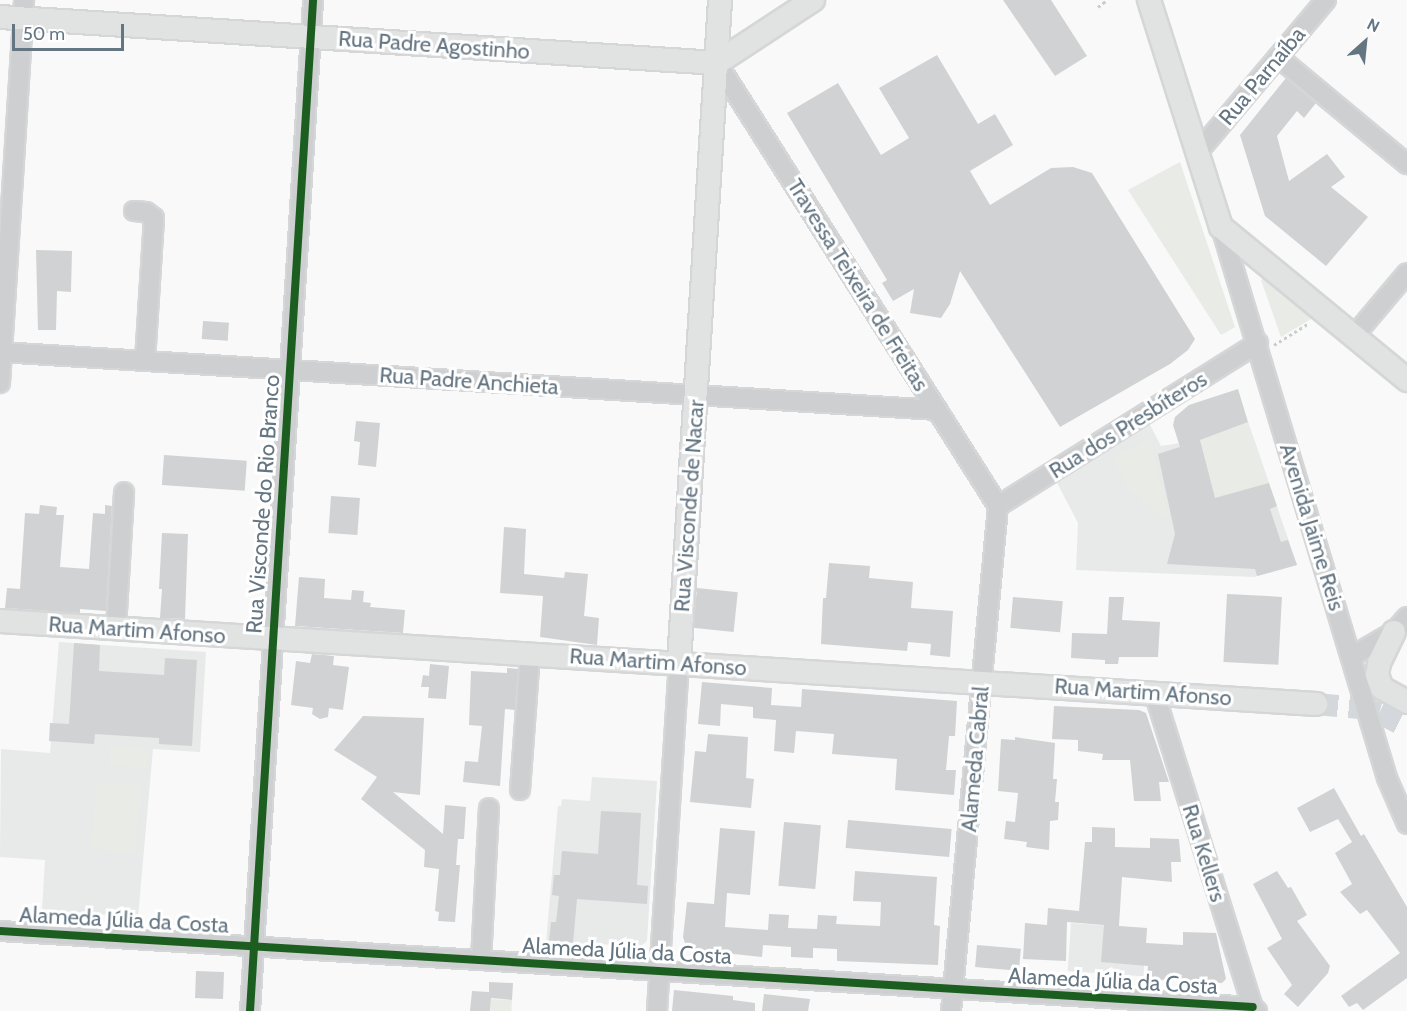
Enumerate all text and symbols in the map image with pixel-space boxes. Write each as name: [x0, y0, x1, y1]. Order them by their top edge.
scale bar: [15, 12, 128, 50]
north arrow: [1335, 12, 1395, 72]
text: N: [1364, 14, 1383, 37]
street label: Rua Parnaíba: [1213, 22, 1311, 130]
text: 50 m: [23, 23, 65, 45]
street label: Rua Padre Agostinho: [337, 25, 531, 65]
street label: Travessa Teixeira de Freitas: [782, 174, 934, 396]
street label: Rua Padre Anchieta: [378, 362, 560, 400]
street label: Rua dos Presbíteros: [1044, 366, 1212, 484]
street label: Rua Visconde do Rio Branco: [241, 374, 285, 634]
street label: Rua Visconde de Nacar: [668, 399, 710, 613]
street label: Avenida Jaime Reis: [1274, 440, 1350, 614]
street label: Rua Martim Afonso: [48, 611, 226, 649]
street label: Rua Martim Afonso: [569, 643, 747, 681]
street label: Rua Martim Afonso: [1054, 673, 1232, 711]
street label: Alameda Cabral: [955, 685, 995, 833]
street label: Rua Kellers: [1177, 801, 1231, 905]
street label: Alameda Júlia da Costa: [19, 901, 229, 939]
street label: Alameda Júlia da Costa: [522, 932, 732, 970]
street label: Alameda Júlia da Costa: [1008, 962, 1218, 1000]

